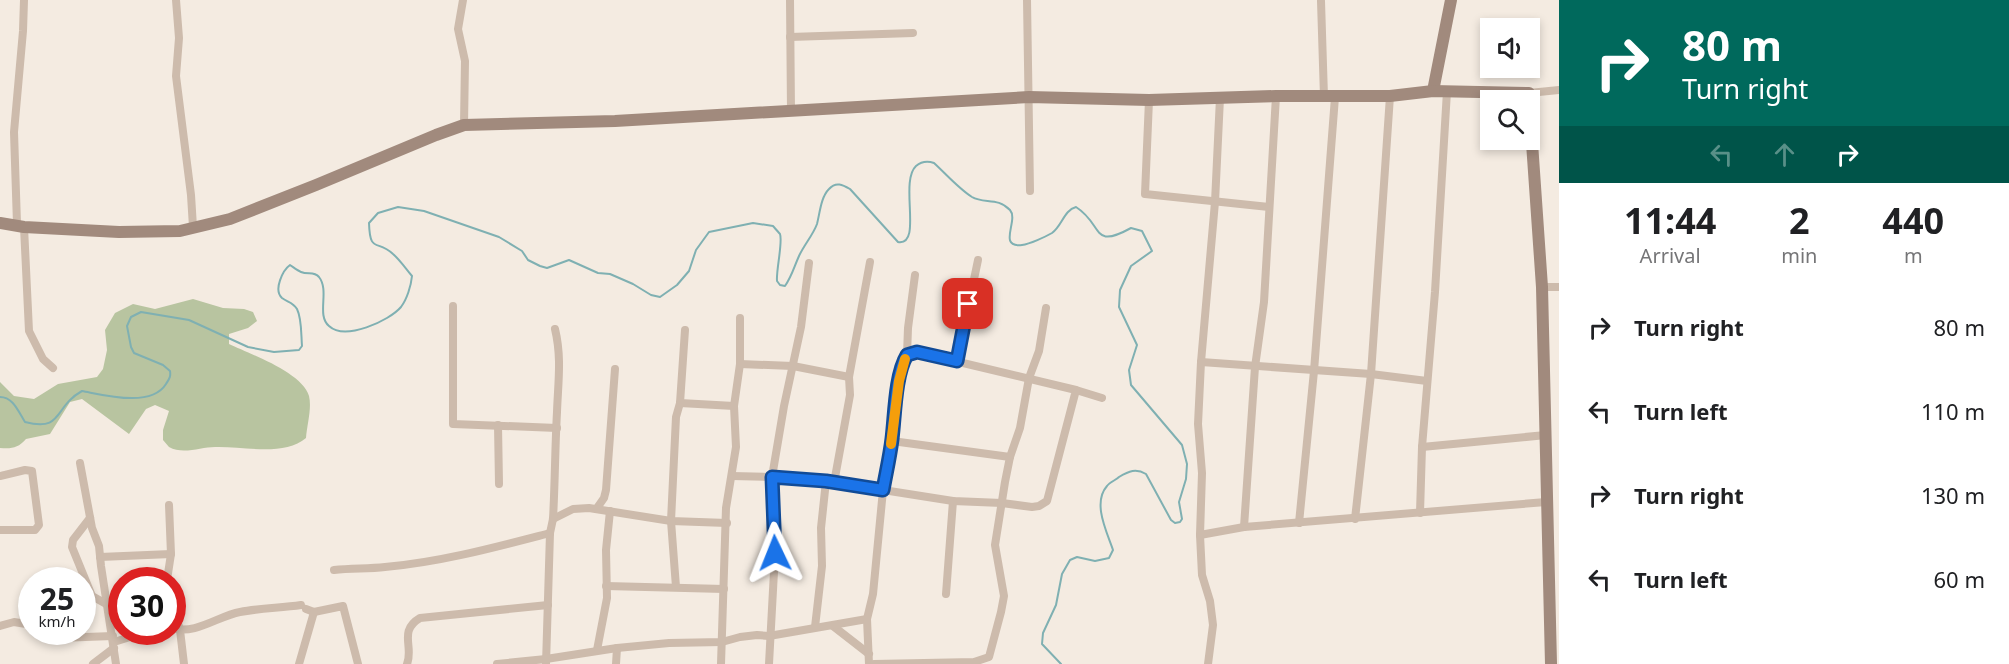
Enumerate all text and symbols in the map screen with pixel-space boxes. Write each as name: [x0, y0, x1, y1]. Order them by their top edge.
text: 80 m: [1682, 16, 1782, 73]
map controls: [1480, 18, 1540, 150]
button: sound: [1480, 18, 1540, 78]
icon: right: [1583, 24, 1661, 102]
text: Turn right: [1682, 70, 1808, 107]
button: search: [1480, 90, 1540, 150]
icon: left: [1705, 138, 1738, 171]
icon: ahead: [1768, 138, 1801, 171]
icon: right: [1831, 138, 1864, 171]
text: 11:44: [1624, 196, 1716, 245]
text: 2: [1789, 196, 1810, 245]
text: 440: [1882, 196, 1944, 245]
text: Arrival: [1640, 242, 1701, 269]
text: min: [1781, 242, 1817, 269]
text: m: [1904, 242, 1923, 269]
pin: [942, 278, 993, 329]
icon: arrive: [951, 287, 984, 320]
icon: right: [1583, 311, 1616, 344]
text: Turn right: [1634, 312, 1744, 342]
text: 80 m: [1934, 312, 1985, 342]
icon: left: [1583, 395, 1616, 428]
text: Turn left: [1634, 396, 1728, 426]
text: 110 m: [1921, 396, 1985, 426]
icon: right: [1583, 479, 1616, 512]
text: Turn right: [1634, 480, 1744, 510]
text: 130 m: [1921, 480, 1985, 510]
position arrow: [743, 521, 807, 585]
icon: left: [1583, 563, 1616, 596]
text: Turn left: [1634, 564, 1728, 594]
text: 60 m: [1934, 564, 1985, 594]
speed limit sign: 30: [108, 567, 186, 645]
text: 25: [40, 578, 74, 619]
text: km/h: [39, 611, 75, 631]

